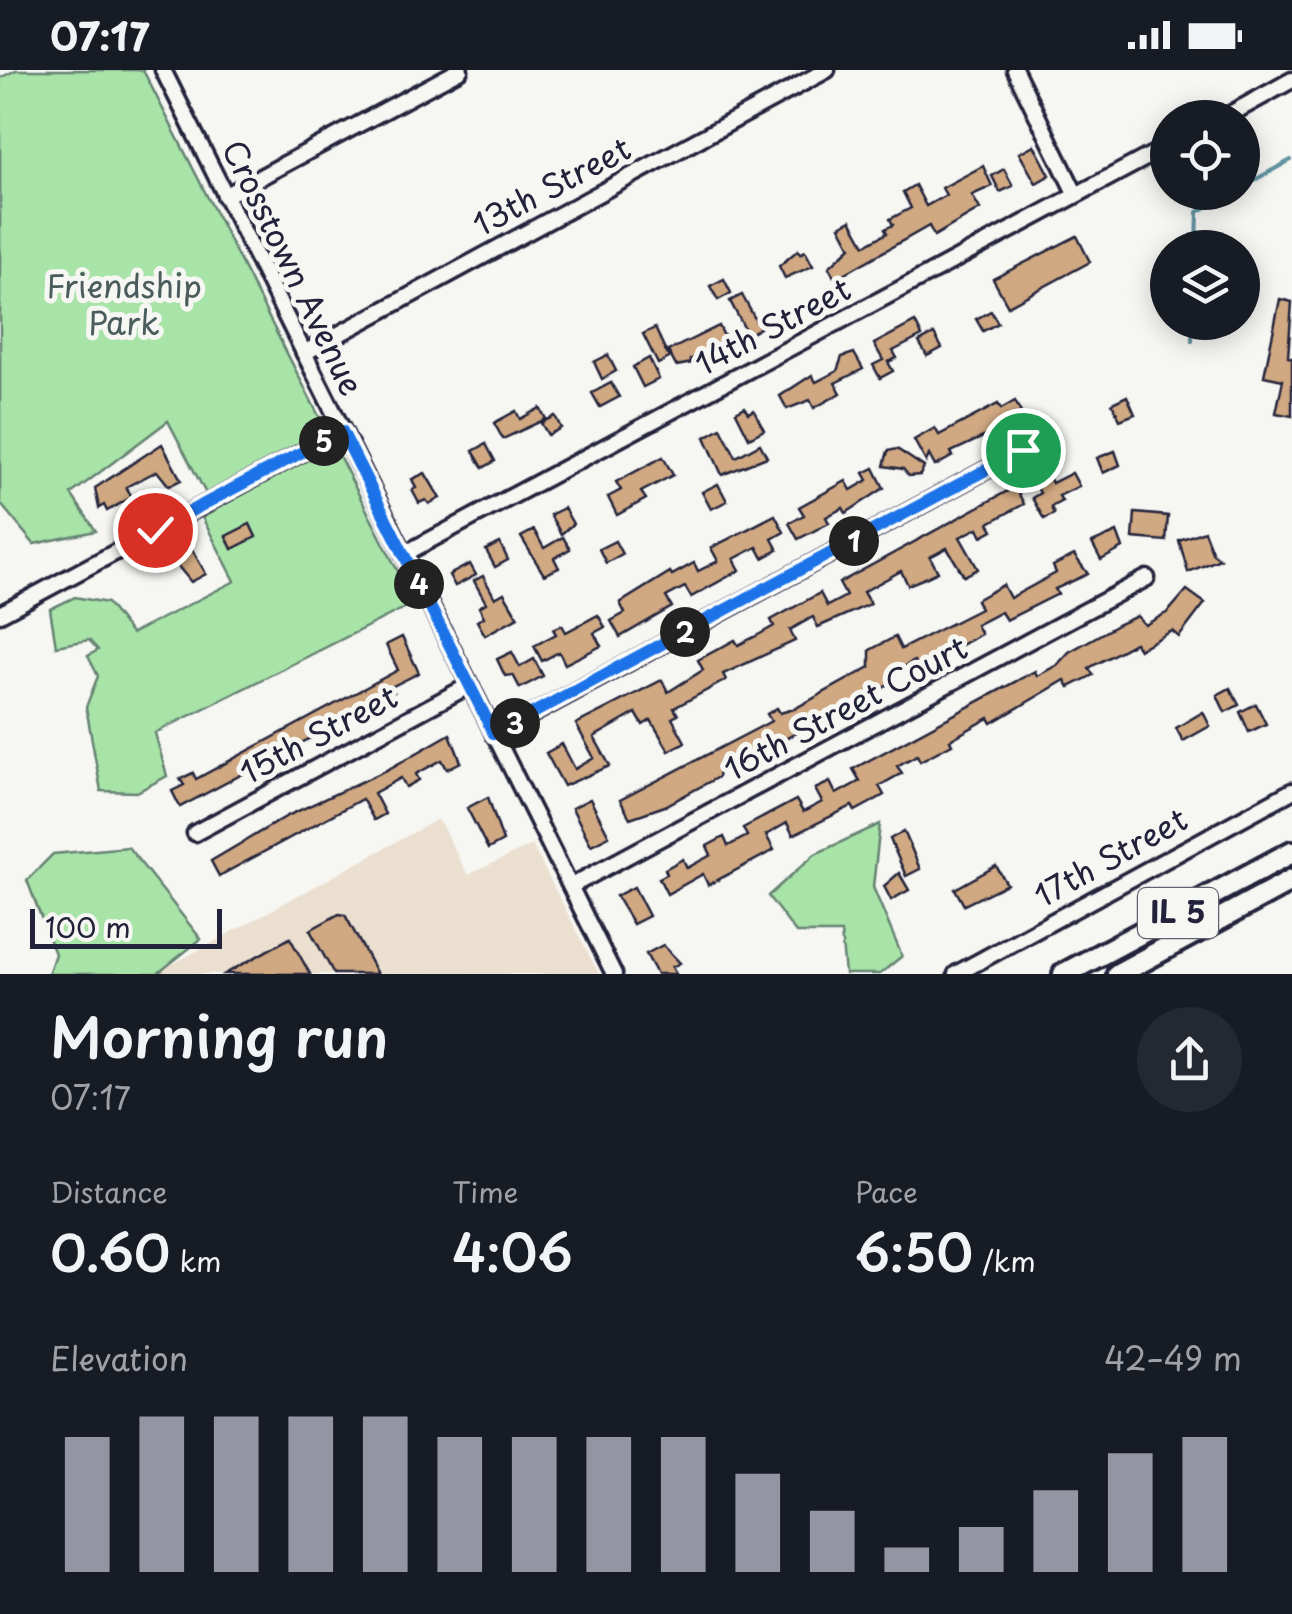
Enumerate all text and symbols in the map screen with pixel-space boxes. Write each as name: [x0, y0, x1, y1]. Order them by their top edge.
text: 07:17: [50, 7, 149, 64]
map controls: [1150, 100, 1260, 340]
button: locate: [1150, 100, 1260, 210]
street label: 13th Street: [463, 123, 639, 247]
street label: Crosstown Avenue: [211, 131, 377, 403]
button: layers: [1150, 230, 1260, 340]
park label: Friendship Park: [46, 261, 202, 346]
street label: 14th Street: [686, 264, 859, 386]
pin: [981, 408, 1066, 493]
pin: 5: [299, 416, 349, 466]
text: 5: [315, 419, 333, 462]
icon: arrive: [996, 423, 1051, 478]
pin: [113, 488, 198, 573]
icon: check: [128, 503, 183, 558]
pin: 1: [829, 516, 879, 566]
text: 1: [847, 519, 861, 562]
pin: 4: [394, 559, 444, 609]
text: 4: [409, 562, 429, 605]
pin: 2: [660, 607, 710, 657]
text: 2: [675, 610, 695, 653]
street label: 16th Street Court: [715, 623, 976, 792]
street label: 15th Street: [231, 672, 405, 795]
pin: 3: [490, 698, 540, 748]
text: 3: [506, 701, 524, 744]
street label: 17th Street: [1025, 794, 1195, 918]
road number: IL 5: [1138, 888, 1218, 938]
scale bar: [30, 904, 222, 948]
text: 100 m: [45, 905, 131, 948]
text: Morning run: [50, 994, 388, 1077]
button: share: [1137, 1007, 1242, 1112]
text: 07:17: [50, 1073, 131, 1121]
text: Distance: [50, 1170, 168, 1213]
text: Time: [452, 1170, 519, 1213]
text: Pace: [855, 1170, 918, 1213]
text: 0.60: [50, 1213, 170, 1289]
text: 4:06: [452, 1213, 573, 1289]
text: 6:50: [855, 1213, 973, 1289]
text: km: [170, 1239, 222, 1282]
text: /km: [973, 1239, 1036, 1282]
text: Elevation: [50, 1334, 188, 1382]
text: 42–49 m: [1104, 1334, 1242, 1382]

